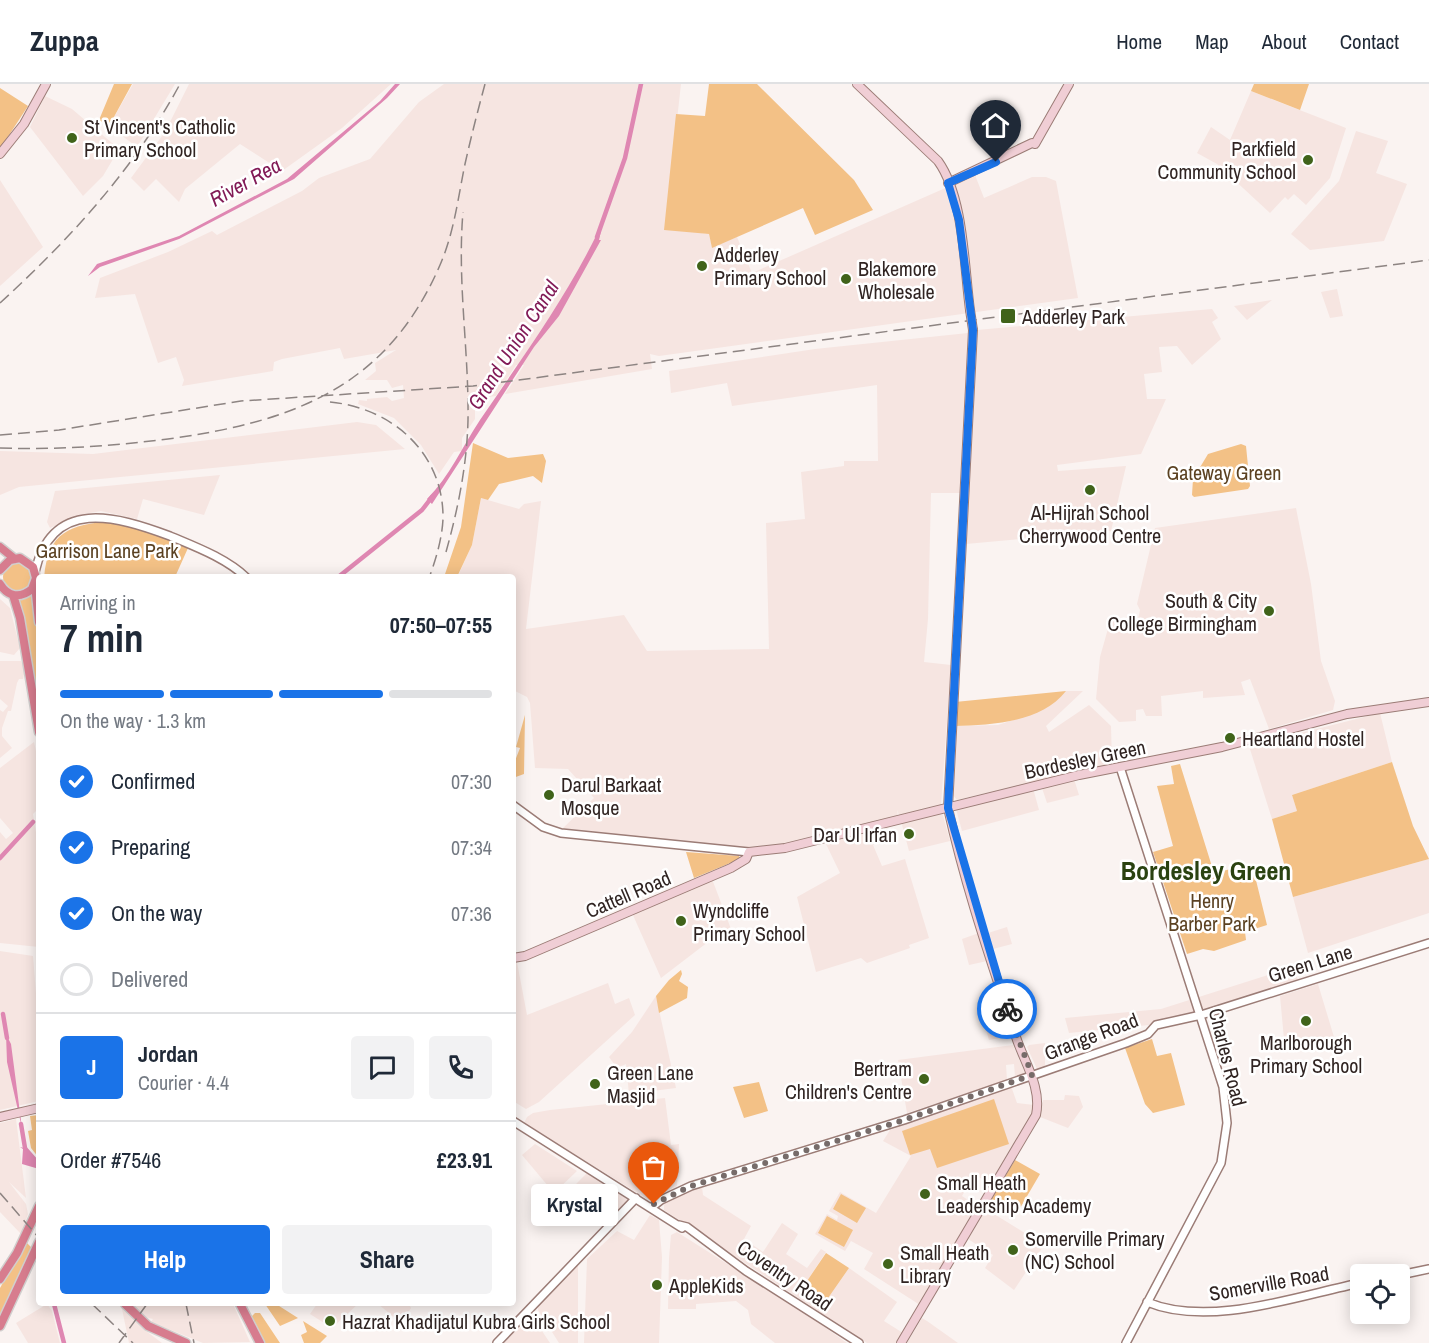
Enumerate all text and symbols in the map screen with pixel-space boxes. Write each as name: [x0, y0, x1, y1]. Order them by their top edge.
text: Zuppa: [30, 22, 99, 60]
text: Home: [1116, 27, 1162, 56]
text: Map: [1195, 27, 1229, 56]
text: About: [1262, 27, 1307, 56]
text: Contact: [1340, 27, 1399, 56]
pin: [970, 100, 1021, 162]
icon: home: [979, 109, 1012, 142]
place label: St Vincent's Catholic Primary School: [84, 113, 235, 163]
marker: St Vincent's Catholic Primary School: [65, 131, 79, 145]
place label: Parkfield Community School: [1157, 135, 1296, 185]
water label: River Rea: [204, 151, 286, 213]
marker: Parkfield Community School: [1301, 153, 1315, 167]
place label: Adderley Primary School: [713, 241, 826, 291]
place label: Blakemore Wholesale: [858, 255, 936, 305]
marker: Adderley Primary School: [695, 259, 709, 273]
marker: Blakemore Wholesale: [839, 272, 853, 286]
water label: Grand Union Canal: [460, 274, 566, 415]
place label: Adderley Park: [1021, 303, 1126, 330]
marker: Adderley Park: [999, 307, 1017, 325]
park label: Gateway Green: [1167, 459, 1281, 486]
marker: Al-Hijrah School Cherrywood Centre: [1083, 483, 1097, 497]
place label: Al-Hijrah School Cherrywood Centre: [1019, 499, 1161, 549]
park label: Garrison Lane Park: [35, 537, 179, 564]
place label: South & City College Birmingham: [1108, 587, 1258, 637]
text: Arriving in: [60, 589, 136, 616]
marker: South & City College Birmingham: [1262, 604, 1276, 618]
text: 07:50–07:55: [390, 610, 492, 640]
text: 7 min: [60, 612, 144, 664]
text: On the way · 1.3 km: [60, 707, 206, 734]
place label: Heartland Hostel: [1242, 725, 1364, 752]
marker: Heartland Hostel: [1223, 731, 1237, 745]
street label: Bordesley Green: [1022, 733, 1148, 785]
icon: check: [60, 765, 93, 798]
text: Confirmed: [111, 766, 195, 796]
text: 07:30: [451, 768, 492, 795]
place label: Darul Barkaat Mosque: [561, 771, 662, 821]
marker: Darul Barkaat Mosque: [542, 788, 556, 802]
place label: Dar Ul Irfan: [813, 821, 897, 848]
marker: Dar Ul Irfan: [902, 827, 916, 841]
icon: check: [60, 831, 93, 864]
text: Preparing: [111, 832, 190, 862]
text: 07:34: [451, 834, 492, 861]
district label: Bordesley Green: [1121, 853, 1291, 888]
street label: Cattell Road: [581, 864, 675, 924]
park label: Henry Barber Park: [1168, 887, 1257, 937]
icon: check: [60, 897, 93, 930]
place label: Wyndcliffe Primary School: [693, 897, 805, 947]
text: On the way: [111, 898, 202, 928]
text: 07:36: [451, 900, 492, 927]
marker: Wyndcliffe Primary School: [674, 914, 688, 928]
street label: Green Lane: [1265, 937, 1355, 989]
text: Delivered: [111, 964, 188, 994]
courier: [977, 979, 1037, 1039]
icon: bike: [991, 993, 1024, 1026]
street label: Charles Road: [1203, 1005, 1253, 1109]
street label: Grange Road: [1040, 1006, 1142, 1066]
marker: Marlborough Primary School: [1299, 1014, 1313, 1028]
place label: Marlborough Primary School: [1250, 1029, 1362, 1079]
button: chat: [351, 1036, 414, 1099]
button: phone: [429, 1036, 492, 1099]
text: Jordan: [138, 1039, 198, 1069]
text: J: [86, 1052, 97, 1082]
place label: Bertram Children's Centre: [785, 1055, 912, 1105]
place label: Green Lane Masjid: [607, 1059, 694, 1109]
text: Courier · 4.4: [138, 1069, 229, 1096]
marker: Bertram Children's Centre: [917, 1072, 931, 1086]
marker: Green Lane Masjid: [588, 1077, 602, 1091]
pin: [628, 1142, 679, 1204]
text: Order #7546: [60, 1145, 161, 1175]
text: £23.91: [437, 1145, 492, 1175]
icon: bag: [637, 1151, 670, 1184]
place label: Small Heath Leadership Academy: [937, 1169, 1092, 1219]
callout: Krystal: [531, 1183, 618, 1225]
marker: Small Heath Leadership Academy: [918, 1187, 932, 1201]
text: Krystal: [547, 1191, 602, 1218]
button: Help: [60, 1225, 270, 1294]
button: Share: [282, 1225, 492, 1294]
place label: Somerville Primary (NC) School: [1025, 1225, 1165, 1275]
street label: Coventry Road: [732, 1233, 838, 1317]
place label: Small Heath Library: [900, 1239, 989, 1289]
marker: Somerville Primary (NC) School: [1006, 1243, 1020, 1257]
marker: Small Heath Library: [881, 1257, 895, 1271]
street label: Somerville Road: [1207, 1259, 1331, 1307]
map controls: [1350, 1264, 1410, 1324]
button: locate: [1350, 1264, 1410, 1324]
place label: AppleKids: [668, 1272, 744, 1299]
marker: AppleKids: [650, 1278, 664, 1292]
place label: Hazrat Khadijatul Kubra Girls School: [342, 1308, 610, 1335]
marker: Hazrat Khadijatul Kubra Girls School: [323, 1314, 337, 1328]

